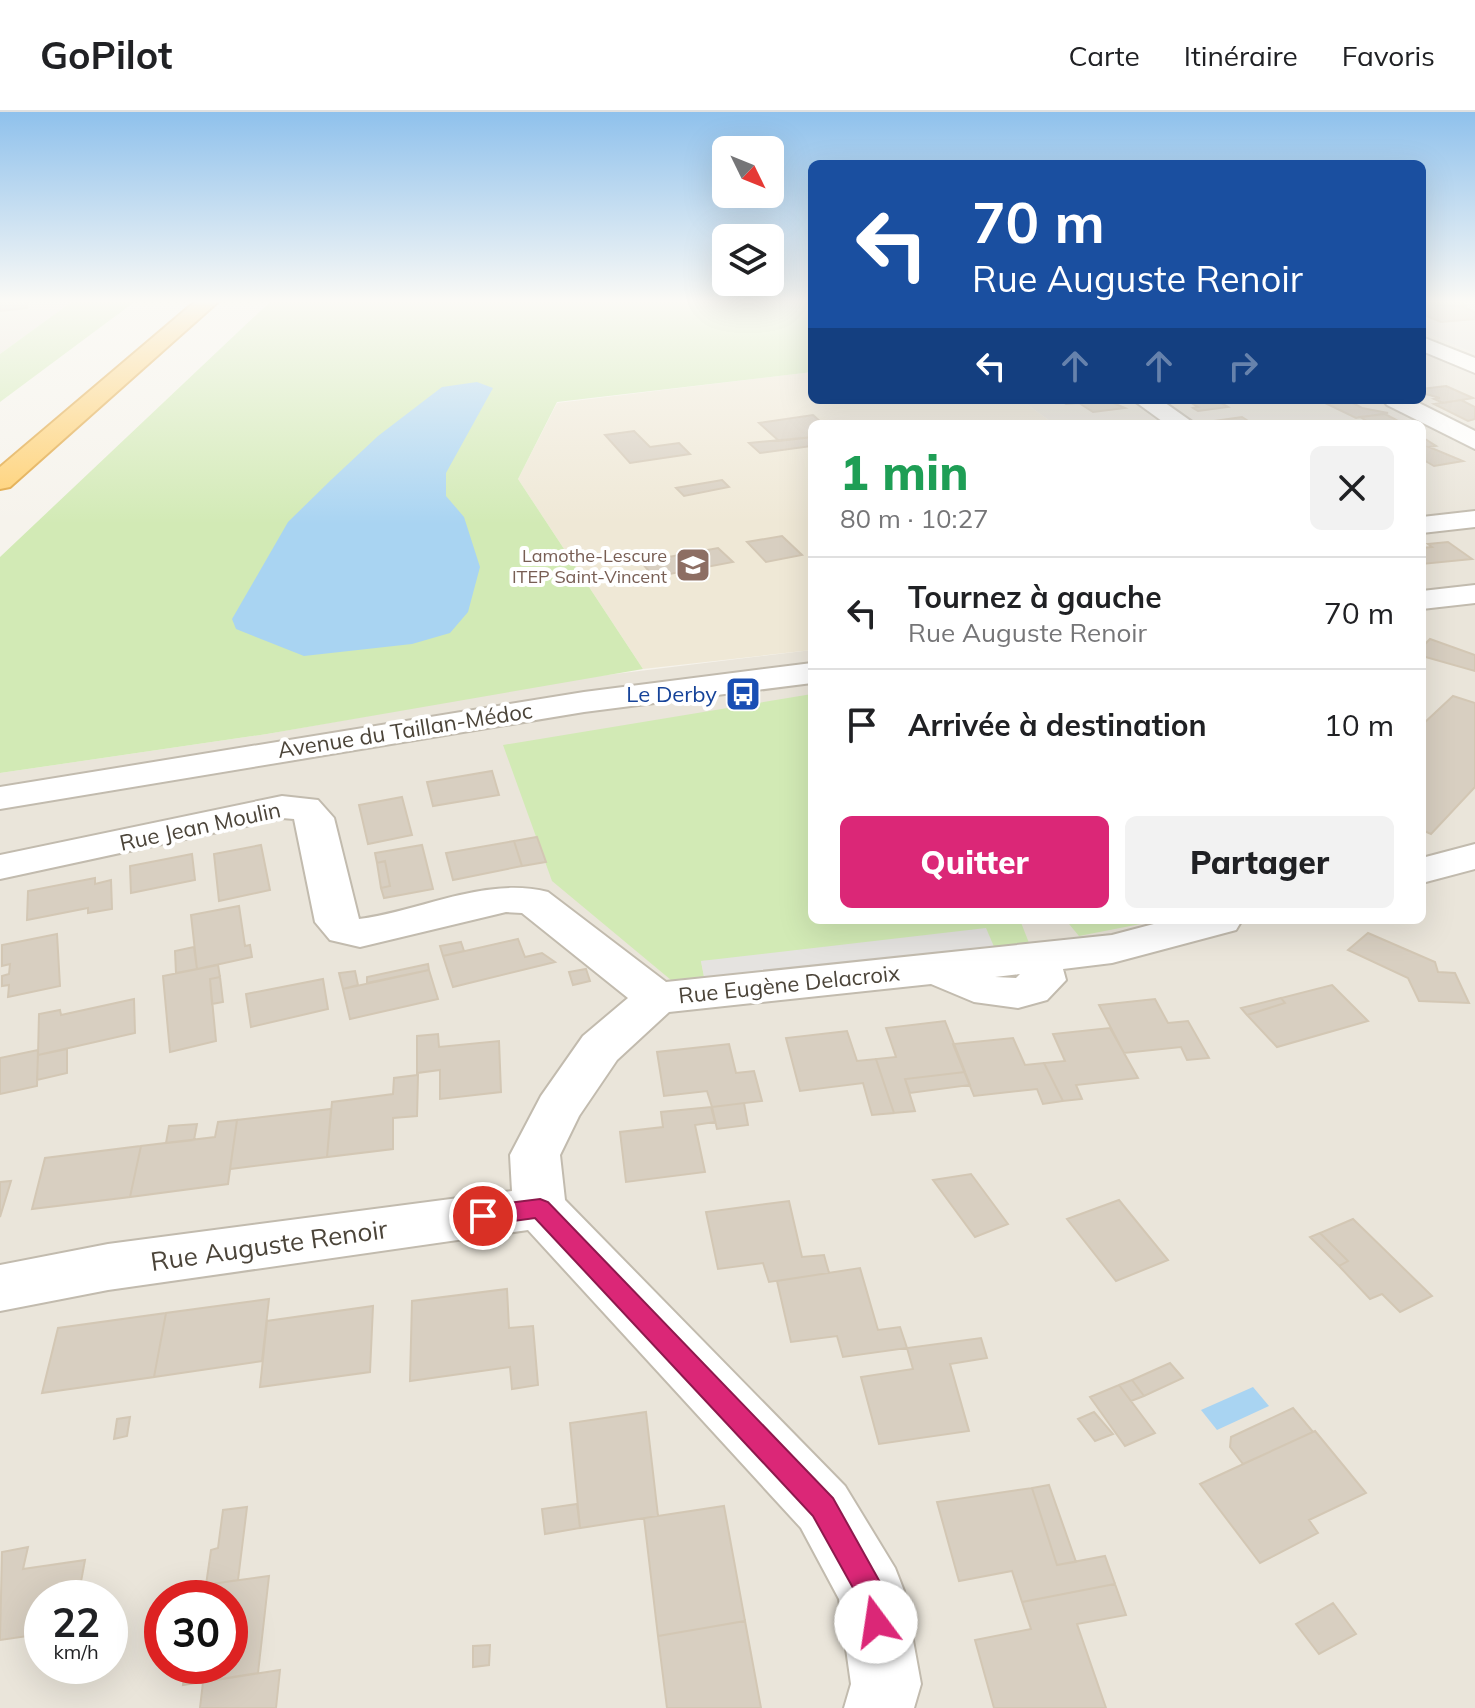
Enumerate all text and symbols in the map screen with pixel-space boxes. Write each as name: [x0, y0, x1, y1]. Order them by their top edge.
text: GoPilot: [40, 31, 172, 79]
text: Carte: [1068, 38, 1140, 73]
text: Itinéraire: [1184, 38, 1298, 73]
text: Favoris: [1342, 38, 1435, 73]
north arrow: [712, 136, 784, 208]
map controls: [712, 136, 784, 296]
text: 70 m: [972, 187, 1105, 257]
icon: left: [840, 192, 944, 296]
button: layers: [712, 224, 784, 296]
text: Rue Auguste Renoir: [972, 256, 1303, 301]
icon: left: [969, 344, 1013, 388]
icon: ahead: [1053, 344, 1097, 388]
icon: ahead: [1137, 344, 1181, 388]
icon: right: [1221, 344, 1265, 388]
text: 1 min: [840, 442, 969, 502]
button: close: [1310, 446, 1394, 530]
text: 80 m · 10:27: [840, 502, 989, 535]
place label: Lamothe-Lescure ITEP Saint-Vincent: [512, 544, 667, 588]
school or university icon: Lamothe-Lescure ITEP Saint-Vincent: [674, 546, 712, 584]
text: Tournez à gauche: [908, 578, 1162, 616]
icon: left: [840, 591, 884, 635]
text: 70 m: [1324, 594, 1394, 632]
text: Rue Auguste Renoir: [908, 616, 1147, 649]
bus stop icon: Le Derby: [724, 675, 762, 713]
place label: Le Derby: [626, 680, 717, 708]
street label: Avenue du Taillan-Médoc: [276, 696, 534, 764]
icon: arrive: [840, 703, 884, 747]
text: Arrivée à destination: [908, 706, 1207, 744]
text: 10 m: [1324, 706, 1394, 744]
street label: Rue Jean Moulin: [117, 795, 283, 857]
button: Quitter: [840, 816, 1109, 908]
button: Partager: [1125, 816, 1394, 908]
street label: Rue Eugène Delacroix: [677, 958, 901, 1010]
pin: [449, 1182, 517, 1250]
icon: arrive: [461, 1194, 505, 1238]
street label: Rue Auguste Renoir: [148, 1212, 390, 1278]
speed limit sign: 30: [144, 1580, 248, 1684]
position arrow: [834, 1580, 918, 1664]
text: 22: [52, 1597, 100, 1647]
text: km/h: [53, 1639, 99, 1664]

